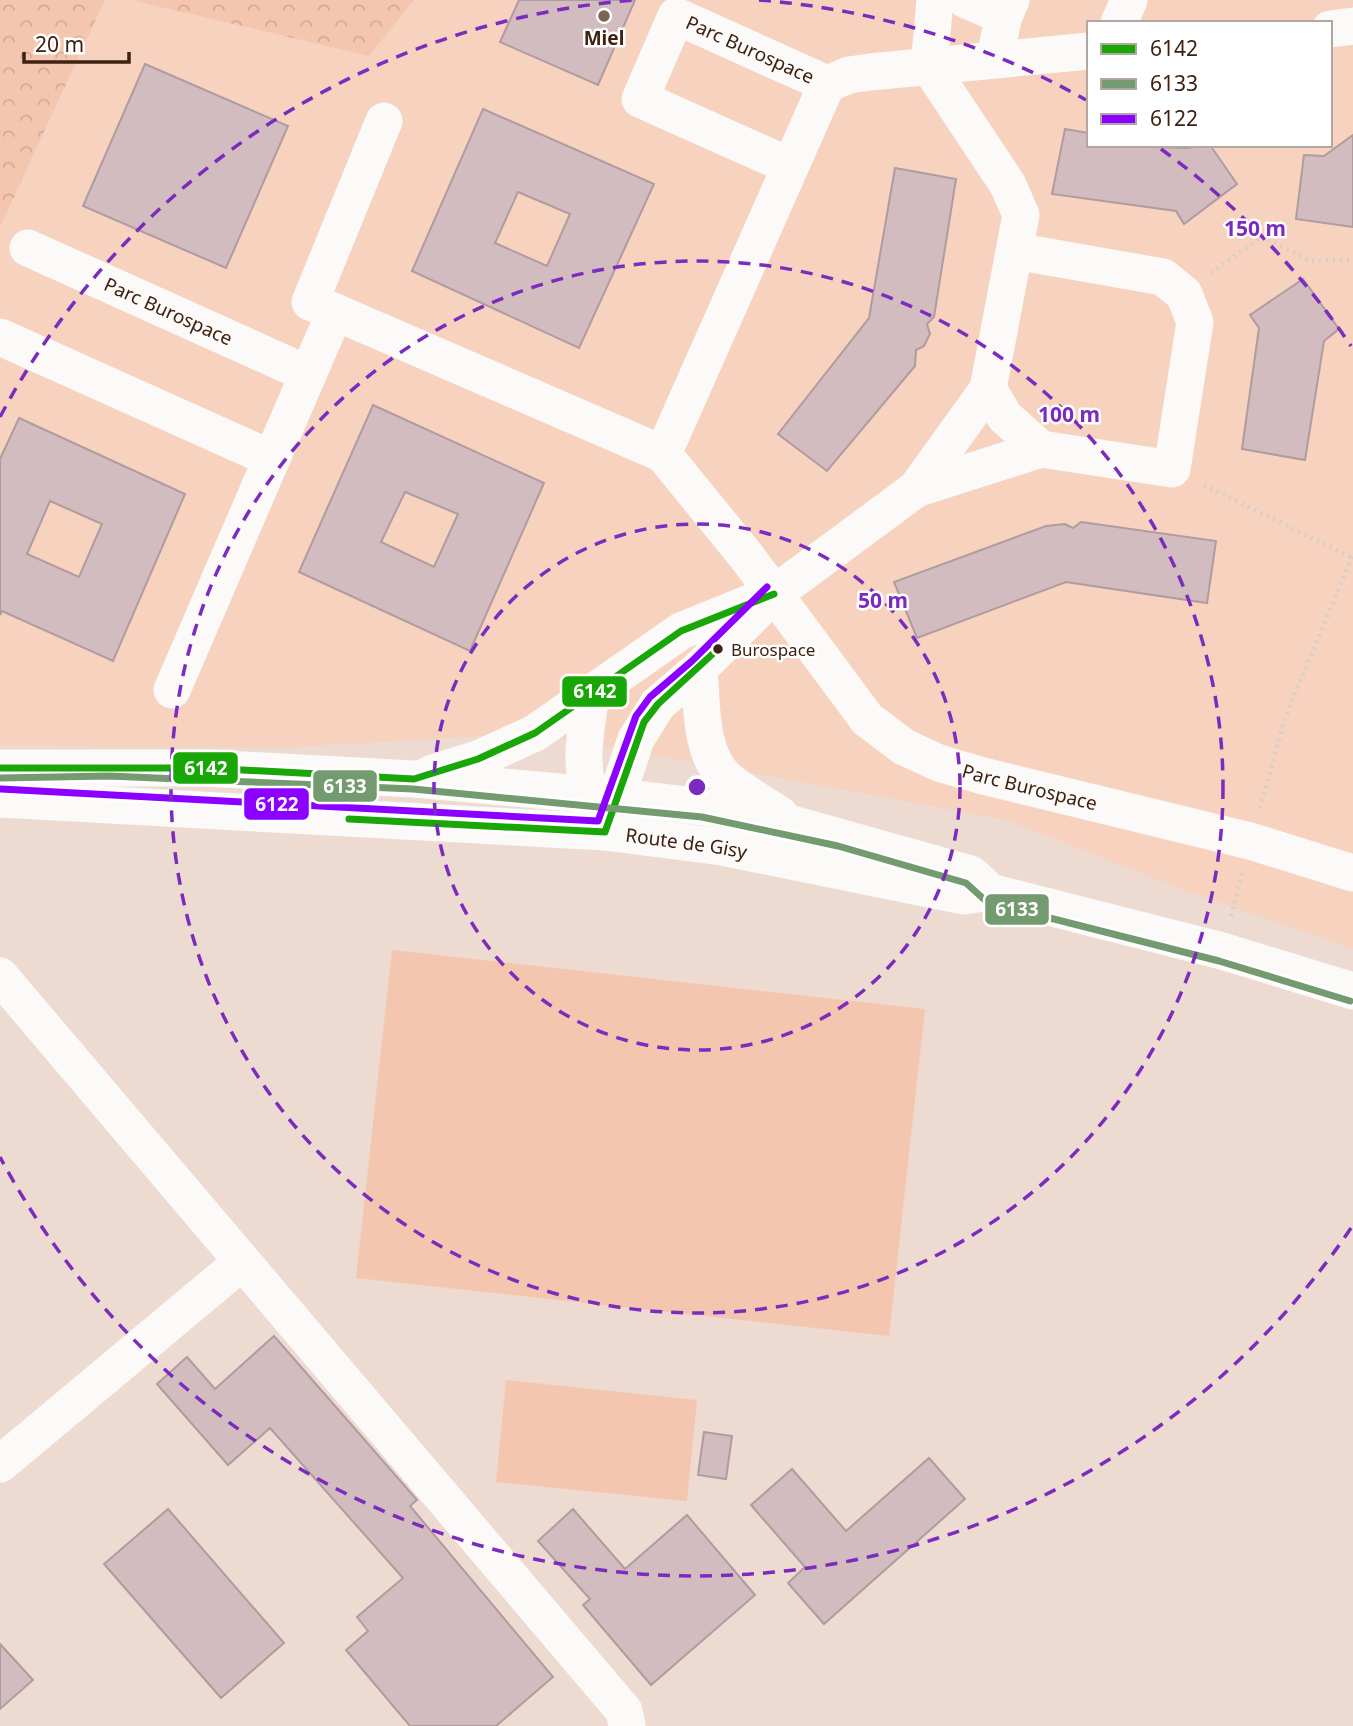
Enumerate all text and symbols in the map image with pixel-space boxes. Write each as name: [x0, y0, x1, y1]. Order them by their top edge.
marker: Miel: [596, 8, 612, 24]
street label: Parc Burospace: [682, 9, 818, 90]
scale bar: [24, 21, 130, 65]
legend: [1087, 21, 1332, 147]
place label: Miel: [584, 25, 624, 51]
text: 20 m: [35, 30, 84, 58]
text: 6142: [1150, 34, 1198, 62]
text: 6133: [1150, 69, 1198, 97]
text: 6122: [1150, 104, 1198, 132]
text: 150 m: [1224, 214, 1286, 242]
street label: Parc Burospace: [100, 271, 237, 351]
text: 100 m: [1038, 400, 1100, 428]
text: 50 m: [858, 586, 908, 614]
place label: Burospace: [731, 638, 815, 661]
marker: Burospace: [711, 642, 725, 656]
line badge: 6142: [561, 675, 628, 708]
text: 6142: [573, 678, 617, 704]
line badge: 6142: [172, 751, 239, 785]
text: 6142: [184, 755, 228, 781]
street label: Parc Burospace: [959, 758, 1100, 816]
line badge: 6133: [312, 769, 378, 803]
text: 6133: [323, 773, 367, 799]
centre of rings: [685, 775, 709, 799]
line badge: 6122: [243, 787, 310, 821]
text: 6122: [255, 791, 299, 817]
street label: Route de Gisy: [624, 822, 750, 865]
line badge: 6133: [984, 893, 1050, 926]
text: 6133: [995, 896, 1039, 922]

